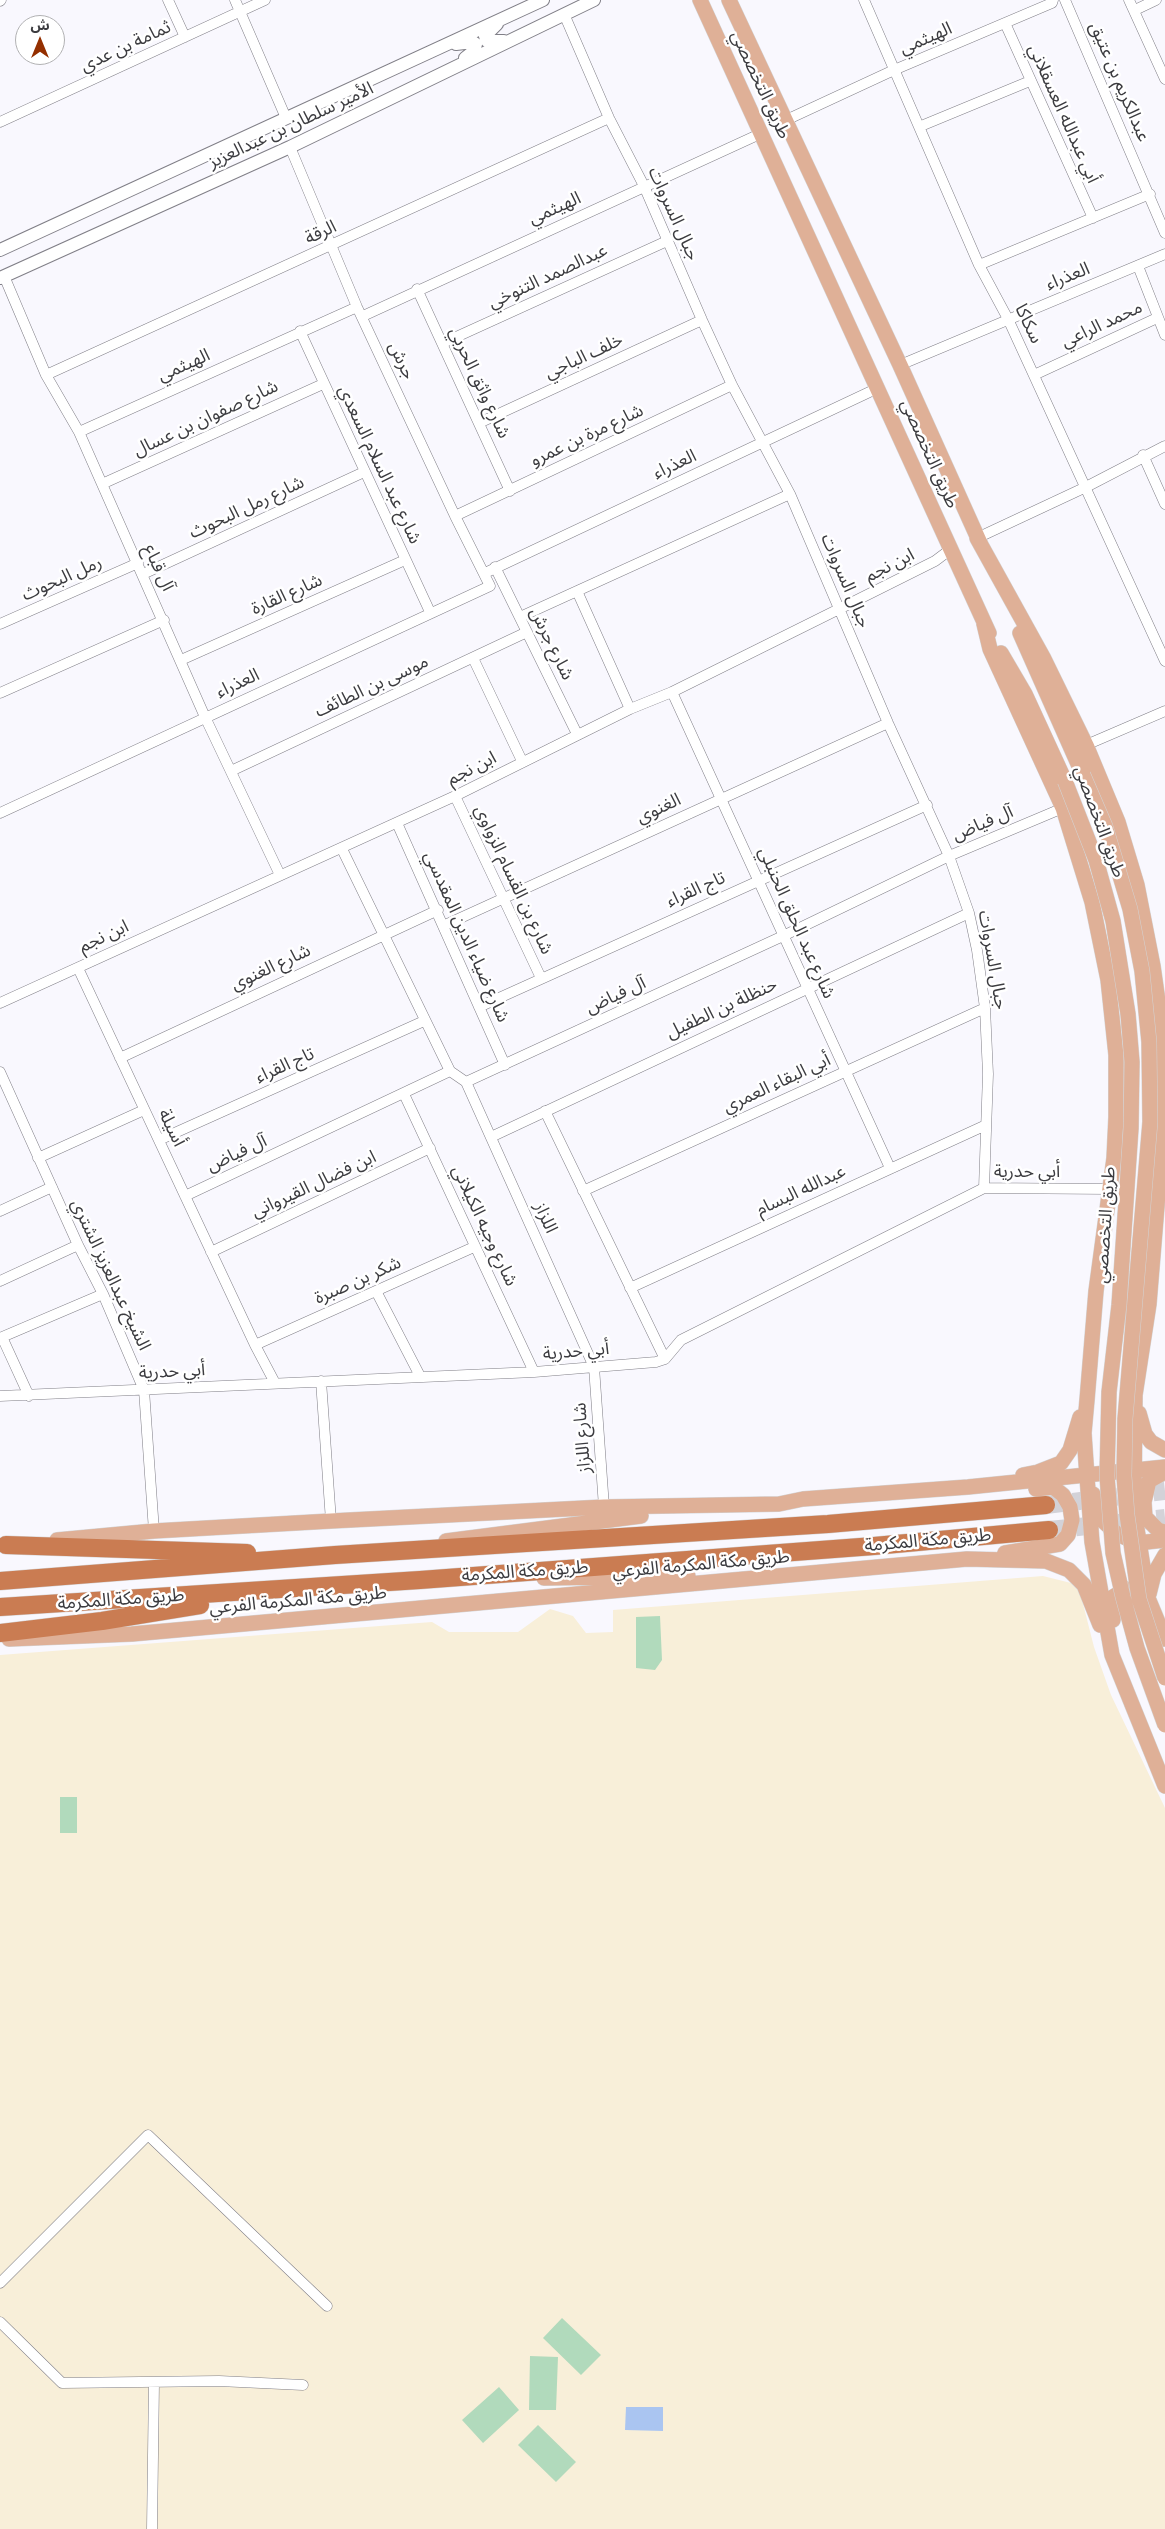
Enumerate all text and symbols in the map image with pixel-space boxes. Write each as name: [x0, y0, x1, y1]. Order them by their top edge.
north arrow: [15, 15, 65, 65]
text: ش: [30, 17, 50, 34]
street label: ثمامة بن عدي: [77, 17, 175, 77]
street label: الهيثمي: [896, 18, 956, 60]
street label: عبدالكريم بن عتيق: [1084, 19, 1154, 145]
street label: طريق التخصصي: [725, 27, 795, 143]
street label: أبي عبدالله العسقلاني: [1023, 41, 1103, 187]
street label: الأمير سلطان بن عبدالعزيز: [205, 78, 377, 174]
street label: جبال السروات: [643, 164, 703, 264]
street label: الهيثمي: [525, 188, 585, 230]
street label: الرقة: [302, 216, 340, 250]
street label: عبدالصمد التنوخي: [485, 240, 611, 314]
street label: العذراء: [1043, 258, 1093, 296]
street label: محمد الراعي: [1058, 297, 1146, 353]
street label: سكاكا: [1009, 301, 1047, 347]
street label: شارع واثق الحربي: [444, 324, 514, 442]
street label: خلف الباجي: [541, 329, 627, 385]
street label: جرش: [383, 339, 419, 383]
street label: الهيثمي: [154, 345, 214, 387]
street label: شارع صفوان بن عسال: [130, 376, 282, 462]
street label: شارع عبد السلام السعدي: [333, 382, 425, 548]
street label: طريق التخصصي: [895, 396, 963, 512]
street label: شارع مرة بن عمرو: [527, 400, 647, 472]
street label: العذراء: [650, 446, 700, 484]
street label: شارع رمل البحوث: [186, 472, 308, 544]
street label: جبال السروات: [816, 531, 874, 631]
street label: آل قباع: [138, 541, 178, 595]
street label: ابن نجم: [862, 544, 918, 588]
street label: رمل البحوث: [19, 552, 105, 606]
street label: شارع القارة: [248, 570, 326, 620]
street label: شارع جرش: [524, 604, 578, 684]
street label: موسى بن الطائف: [312, 651, 432, 723]
street label: العذراء: [213, 665, 263, 703]
street label: ابن نجم: [444, 747, 500, 791]
street label: طريق التخصصي: [1069, 763, 1129, 881]
street label: الغنوي: [633, 789, 685, 829]
street label: شارع بن القسام الزواوي: [469, 802, 557, 958]
street label: آل فياض: [949, 802, 1017, 846]
street label: شارع عبد الحلق الحنبلي: [753, 844, 839, 1002]
street label: شارع ضياء الدين المقدسي: [419, 848, 513, 1026]
street label: تاج القراء: [663, 867, 729, 913]
street label: جبال السروات: [973, 909, 1011, 1011]
street label: ابن نجم: [76, 916, 132, 958]
street label: شارع الغنوي: [228, 940, 314, 996]
street label: آل فياض: [582, 973, 650, 1019]
street label: حنظلة بن الطفيل: [663, 974, 781, 1044]
street label: تاج القراء: [252, 1043, 318, 1089]
street label: أبي البقاء العمري: [720, 1050, 834, 1118]
street label: أسيلة: [153, 1106, 189, 1150]
street label: آل فياض: [203, 1131, 271, 1177]
street label: ابن فضال القيرواني: [248, 1147, 380, 1223]
street label: عبدالله البسام: [753, 1161, 849, 1221]
street label: أبي حدرية: [994, 1161, 1060, 1183]
street label: شارع وجيه الكيلاني: [447, 1162, 521, 1290]
street label: طريق التخصصي: [1091, 1166, 1121, 1284]
street label: الشيخ عبدالعزيز الشتري: [65, 1196, 155, 1354]
street label: اللزاز: [529, 1199, 561, 1237]
street label: شكر بن صبرة: [311, 1252, 405, 1310]
street label: أبي حدرية: [542, 1338, 610, 1366]
street label: أبي حدرية: [138, 1359, 206, 1385]
street label: شارع اللزاز: [570, 1402, 596, 1474]
street label: طريق مكة المكرمة: [864, 1525, 992, 1557]
street label: طريق مكة المكرمة الفرعي: [611, 1546, 791, 1584]
street label: طريق مكة المكرمة: [461, 1557, 589, 1587]
street label: طريق مكة المكرمة الفرعي: [208, 1582, 388, 1620]
street label: طريق مكة المكرمة: [57, 1585, 185, 1615]

